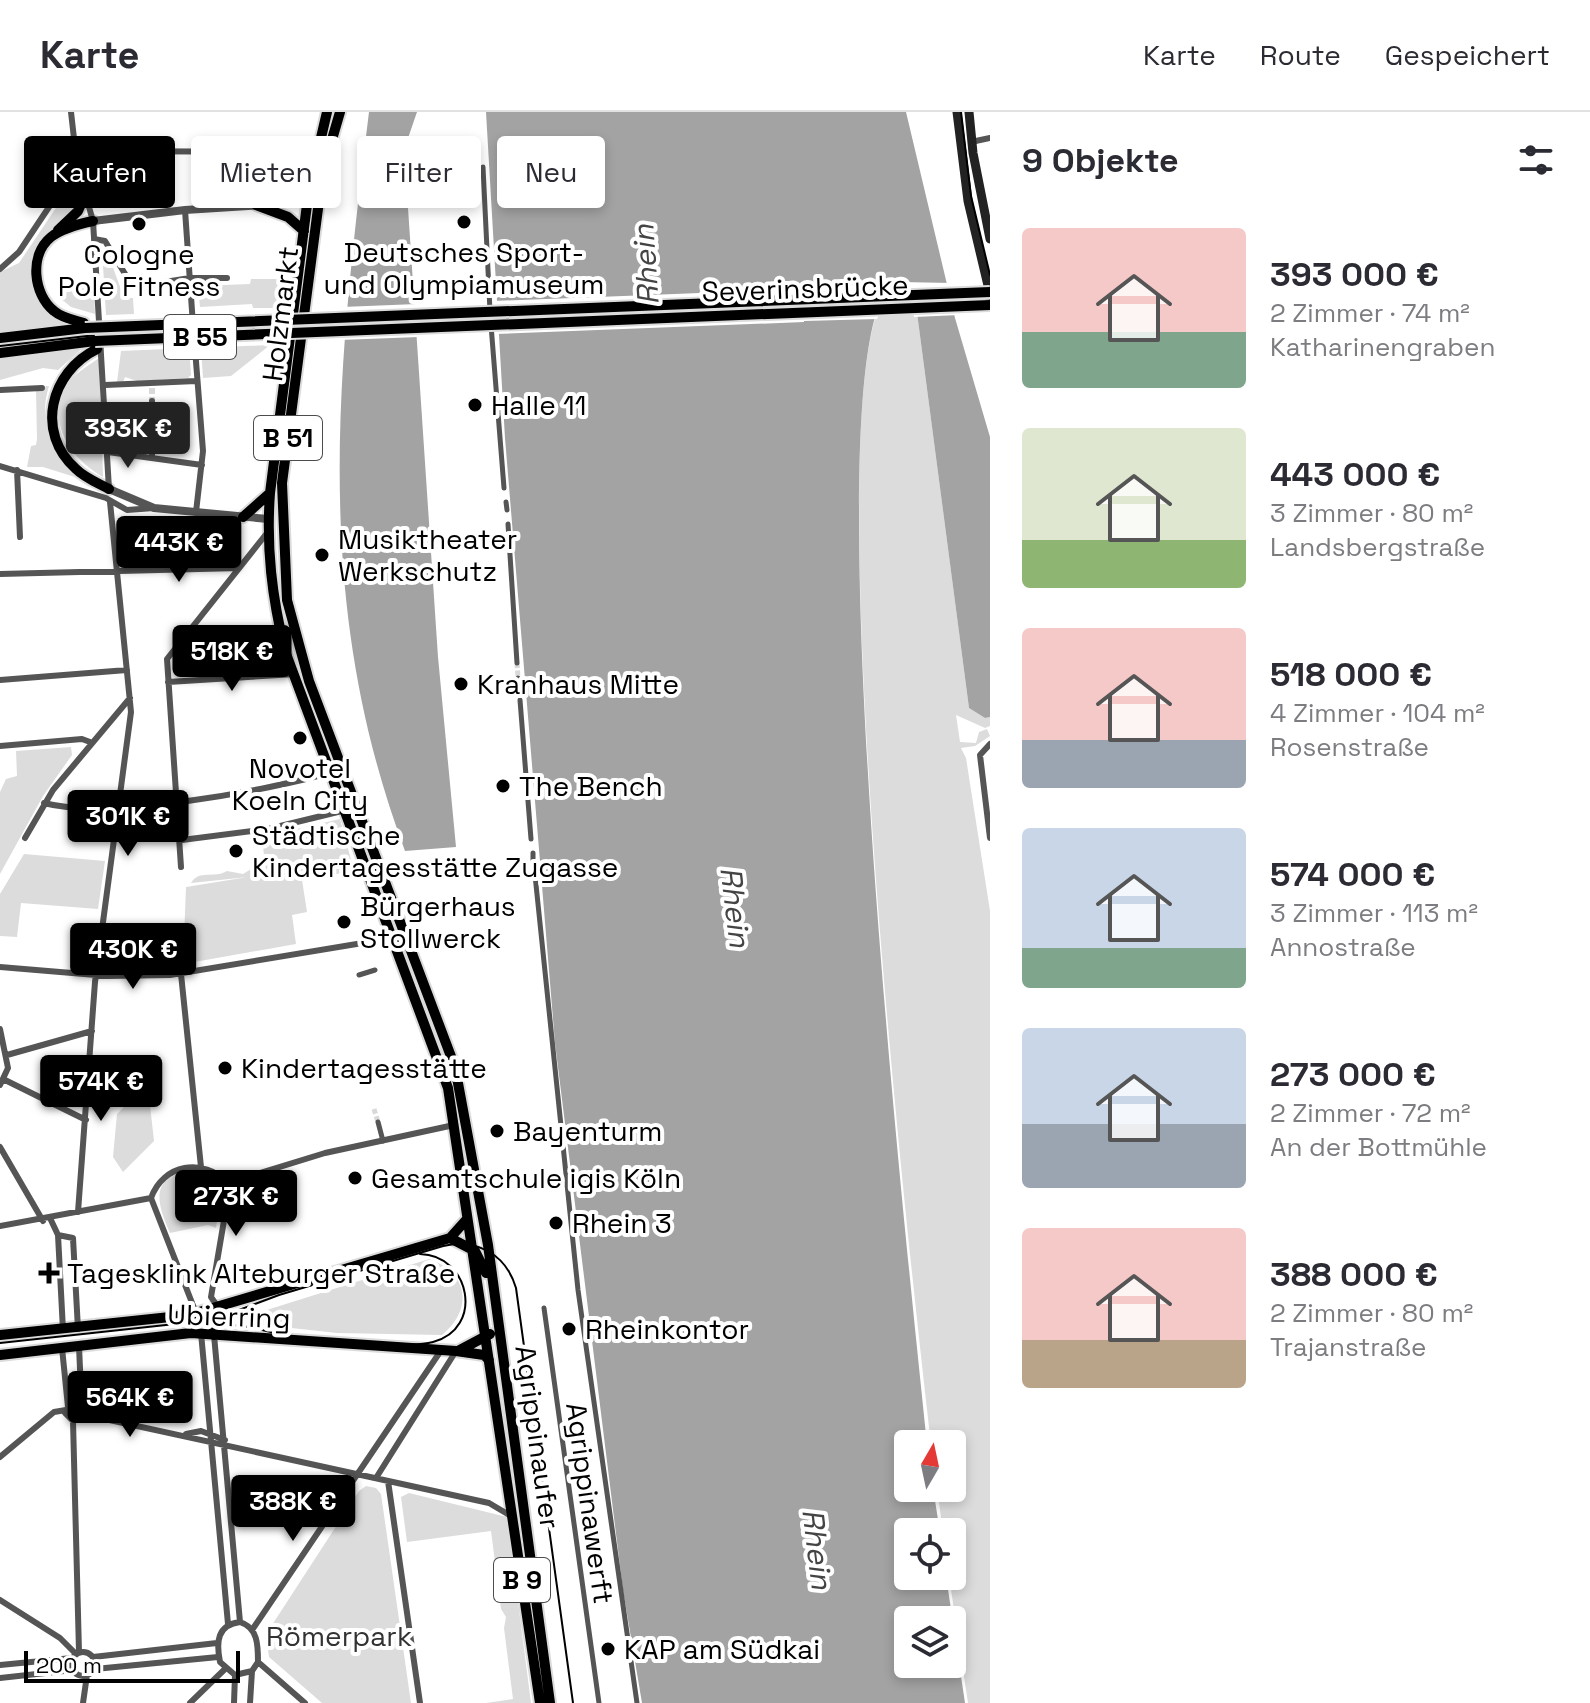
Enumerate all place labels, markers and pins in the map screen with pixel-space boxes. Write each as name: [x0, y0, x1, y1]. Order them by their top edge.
marker: Deutsches Sport- und Olympiamuseum: [455, 213, 473, 231]
marker: Cologne Pole Fitness: [130, 215, 148, 233]
place label: Deutsches Sport- und Olympiamuseum: [324, 234, 604, 302]
place label: Cologne Pole Fitness: [58, 236, 220, 304]
place label: Halle 11: [491, 387, 586, 423]
marker: Halle 11: [466, 396, 484, 414]
pin: 393K €: [63, 402, 193, 470]
pin: 443K €: [114, 516, 244, 584]
place label: Musiktheater Werkschutz: [338, 521, 517, 589]
marker: Musiktheater Werkschutz: [313, 546, 331, 564]
pin: 518K €: [167, 625, 297, 693]
place label: Kranhaus Mitte: [477, 666, 679, 702]
marker: Kranhaus Mitte: [452, 675, 470, 693]
marker: Novotel Koeln City: [291, 729, 309, 747]
place label: Novotel Koeln City: [232, 750, 368, 818]
place label: The Bench: [519, 768, 663, 804]
marker: The Bench: [494, 777, 512, 795]
pin: 301K €: [63, 790, 193, 858]
place label: Städtische Kindertagesstätte Zugasse: [252, 817, 618, 885]
marker: Städtische Kindertagesstätte Zugasse: [227, 842, 245, 860]
place label: Bürgerhaus Stollwerck: [360, 888, 516, 956]
marker: Bürgerhaus Stollwerck: [335, 913, 353, 931]
pin: 430K €: [68, 923, 198, 991]
place label: Kindertagesstätte: [241, 1050, 487, 1086]
pin: 574K €: [36, 1055, 166, 1123]
marker: Kindertagesstätte: [216, 1059, 234, 1077]
place label: Bayenturm: [513, 1113, 662, 1149]
marker: Bayenturm: [488, 1122, 506, 1140]
place label: Gesamtschule igis Köln: [371, 1160, 681, 1196]
marker: Gesamtschule igis Köln: [346, 1169, 364, 1187]
pin: 273K €: [171, 1170, 301, 1238]
place label: Rhein 3: [572, 1205, 672, 1241]
marker: Rhein 3: [547, 1214, 565, 1232]
place label: Tagesklink Alteburger Straße: [67, 1255, 455, 1291]
marker: Tagesklink Alteburger Straße: [38, 1262, 60, 1284]
place label: Rheinkontor: [585, 1311, 749, 1347]
marker: Rheinkontor: [560, 1320, 578, 1338]
pin: 564K €: [65, 1371, 195, 1439]
pin: 388K €: [228, 1475, 358, 1543]
place label: KAP am Südkai: [624, 1631, 820, 1667]
marker: KAP am Südkai: [599, 1640, 617, 1658]

